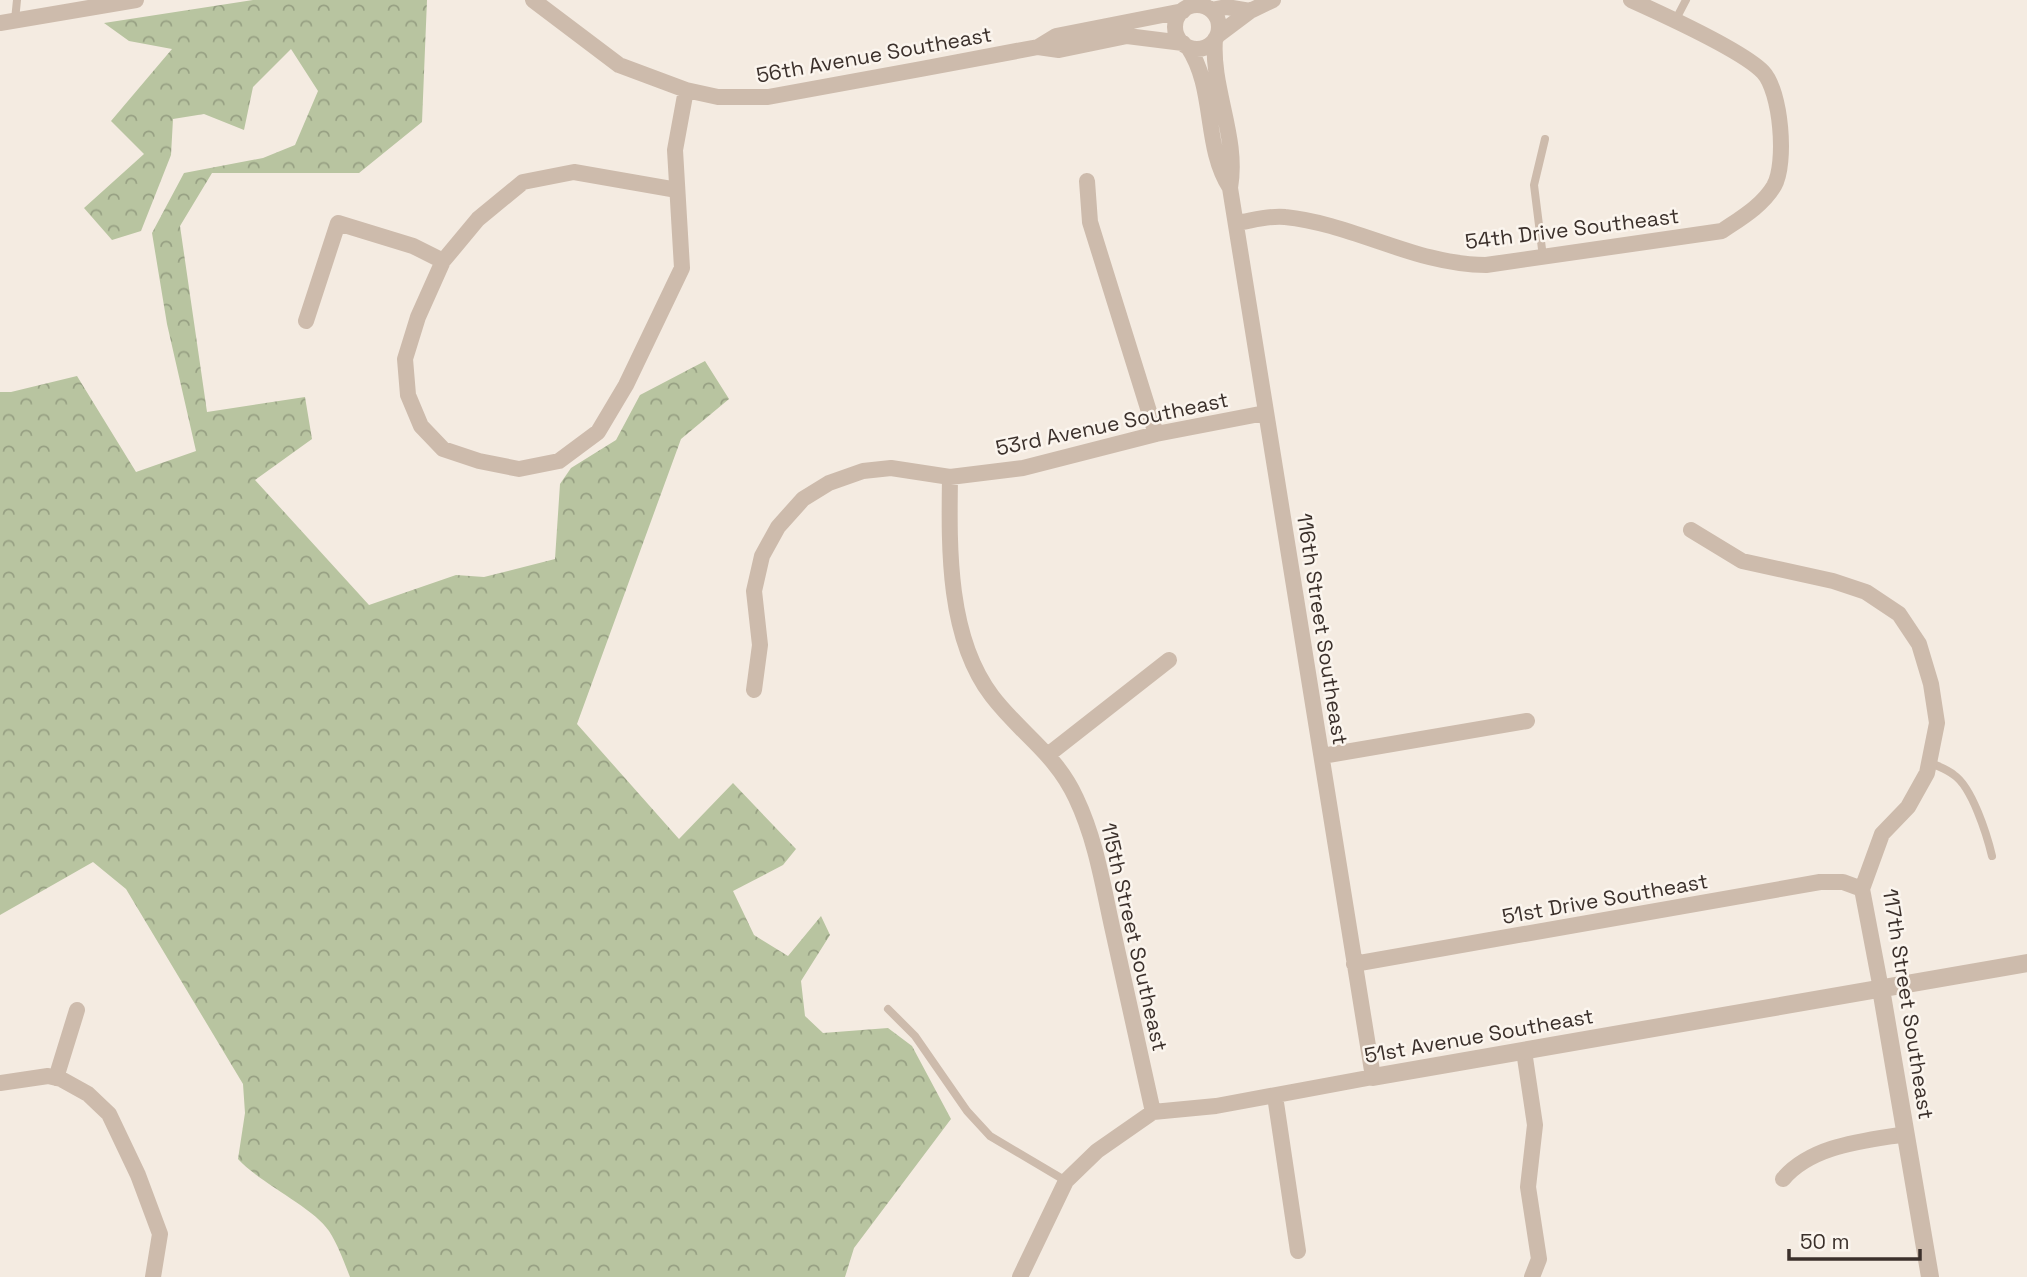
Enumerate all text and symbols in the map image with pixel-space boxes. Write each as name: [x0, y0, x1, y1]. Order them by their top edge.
street label: 56th Avenue Southeast: [754, 20, 994, 89]
street label: 54th Drive Southeast: [1463, 202, 1681, 255]
street label: 53rd Avenue Southeast: [993, 386, 1231, 461]
street label: 116th Street Southeast: [1291, 511, 1354, 747]
street label: 115th Street Southeast: [1095, 820, 1174, 1054]
street label: 51st Drive Southeast: [1500, 867, 1710, 930]
street label: 117th Street Southeast: [1877, 887, 1940, 1121]
street label: 51st Avenue Southeast: [1362, 1002, 1596, 1069]
scale bar: [1789, 1218, 1920, 1262]
text: 50 m: [1800, 1228, 1850, 1255]

